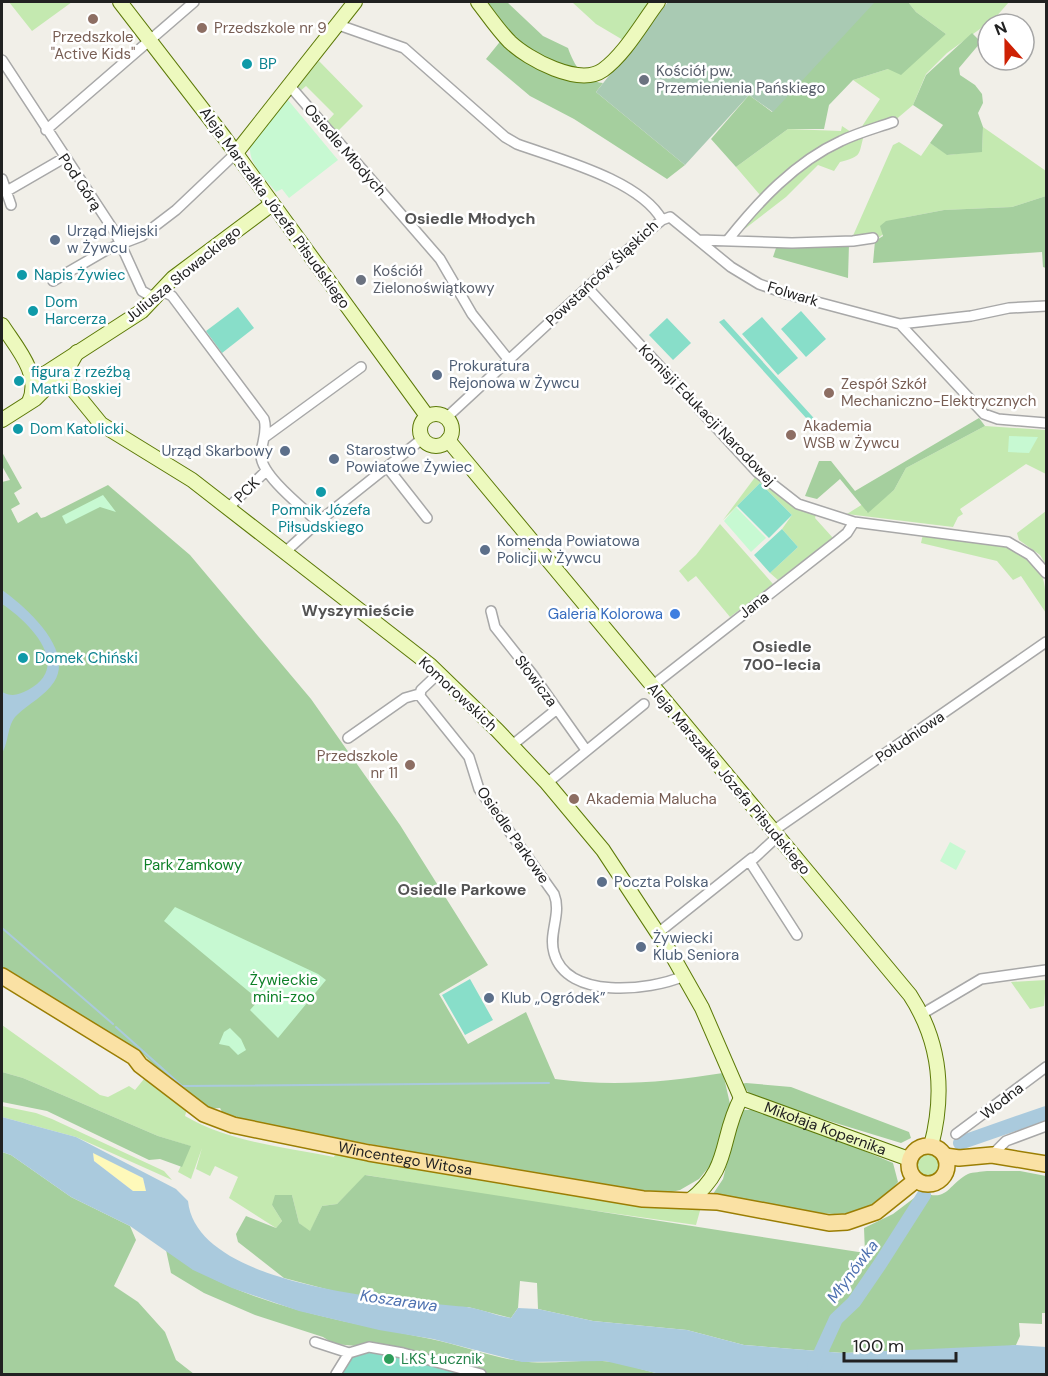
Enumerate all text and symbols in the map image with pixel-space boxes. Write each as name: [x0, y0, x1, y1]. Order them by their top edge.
marker: Przedszkole "Active Kids": [86, 12, 100, 26]
north arrow: [976, 12, 1036, 72]
text: N: [992, 17, 1010, 40]
place label: Przedszkole nr 9: [214, 18, 327, 38]
marker: Przedszkole nr 9: [195, 21, 209, 35]
place label: Przedszkole "Active Kids": [51, 27, 135, 64]
place label: BP: [259, 54, 277, 74]
marker: BP: [240, 57, 254, 71]
place label: Kościół pw. Przemienienia Pańskiego: [656, 61, 826, 98]
marker: Kościół pw. Przemienienia Pańskiego: [637, 73, 651, 87]
street label: Osiedle Młodych: [299, 100, 391, 200]
street label: Aleja Marszałka Józefa Piłsudskiego: [195, 103, 355, 313]
street label: Pod Górą: [54, 150, 106, 214]
district label: Osiedle Młodych: [405, 208, 535, 229]
street label: Powstańców Śląskich: [541, 216, 663, 330]
place label: Urząd Miejski w Żywcu: [67, 221, 158, 258]
street label: Juliusza Słowackiego: [121, 221, 245, 327]
marker: Urząd Miejski w Żywcu: [48, 233, 62, 247]
place label: Kościół Zielonoświątkowy: [373, 261, 495, 298]
place label: Napis Żywiec: [34, 265, 126, 285]
marker: Napis Żywiec: [15, 268, 29, 282]
marker: Kościół Zielonoświątkowy: [354, 273, 368, 287]
street label: Folwark: [765, 277, 821, 311]
place label: Dom Harcerza: [45, 292, 106, 329]
marker: Dom Harcerza: [26, 304, 40, 318]
street label: Komisji Edukacji Narodowej: [634, 340, 780, 490]
place label: Prokuratura Rejonowa w Żywcu: [449, 356, 579, 393]
place label: figura z rzeźbą Matki Boskiej: [31, 362, 130, 399]
marker: Prokuratura Rejonowa w Żywcu: [430, 368, 444, 382]
marker: figura z rzeźbą Matki Boskiej: [12, 374, 26, 388]
place label: Zespół Szkół Mechaniczno-Elektrycznych: [841, 374, 1036, 411]
marker: Zespół Szkół Mechaniczno-Elektrycznych: [822, 386, 836, 400]
place label: Akademia WSB w Żywcu: [803, 416, 899, 453]
place label: Dom Katolicki: [30, 419, 124, 439]
marker: Dom Katolicki: [11, 422, 25, 436]
marker: Akademia WSB w Żywcu: [784, 428, 798, 442]
place label: Starostwo Powiatowe Żywiec: [346, 440, 472, 477]
place label: Urząd Skarbowy: [162, 441, 274, 461]
marker: Urząd Skarbowy: [278, 444, 292, 458]
marker: Starostwo Powiatowe Żywiec: [327, 452, 341, 466]
street label: PCK: [230, 473, 264, 507]
marker: Pomnik Józefa Piłsudskiego: [314, 485, 328, 499]
place label: Pomnik Józefa Piłsudskiego: [271, 500, 371, 537]
place label: Komenda Powiatowa Policji w Żywcu: [497, 531, 640, 568]
marker: Komenda Powiatowa Policji w Żywcu: [478, 543, 492, 557]
street label: Jana: [735, 587, 773, 623]
district label: Wyszymieście: [302, 600, 414, 621]
place label: Galeria Kolorowa: [548, 604, 663, 624]
marker: Galeria Kolorowa: [668, 607, 682, 621]
district label: Osiedle 700-lecia: [743, 636, 821, 675]
place label: Domek Chiński: [35, 648, 138, 668]
marker: Domek Chiński: [16, 651, 30, 665]
street label: Słowicza: [510, 651, 562, 711]
street label: Komorowskich: [414, 652, 502, 736]
street label: Aleja Marszałka Józefa Piłsudskiego: [643, 679, 815, 879]
street label: Południowa: [872, 707, 948, 767]
place label: Przedszkole nr 11: [317, 746, 398, 783]
marker: Przedszkole nr 11: [403, 758, 417, 772]
street label: Osiedle Parkowe: [472, 783, 554, 887]
place label: Akademia Malucha: [586, 789, 717, 809]
marker: Akademia Malucha: [567, 792, 581, 806]
park label: Park Zamkowy: [144, 855, 243, 875]
place label: Poczta Polska: [614, 872, 708, 892]
marker: Poczta Polska: [595, 875, 609, 889]
district label: Osiedle Parkowe: [398, 879, 526, 900]
place label: Żywiecki Klub Seniora: [653, 928, 739, 965]
marker: Żywiecki Klub Seniora: [634, 940, 648, 954]
park label: Żywieckie mini-zoo: [250, 970, 318, 1007]
place label: Klub „Ogródek”: [501, 988, 606, 1008]
marker: Klub „Ogródek”: [482, 991, 496, 1005]
street label: Wodna: [977, 1078, 1027, 1124]
street label: Mikołaja Kopernika: [761, 1097, 889, 1160]
street label: Wincentego Witosa: [336, 1137, 474, 1180]
water label: Młynówka: [822, 1235, 883, 1307]
water label: Koszarawa: [359, 1285, 439, 1316]
scale bar: [844, 1325, 956, 1363]
text: 100 m: [853, 1334, 904, 1358]
place label: LKS Łucznik: [401, 1349, 483, 1369]
marker: LKS Łucznik: [382, 1352, 396, 1366]

